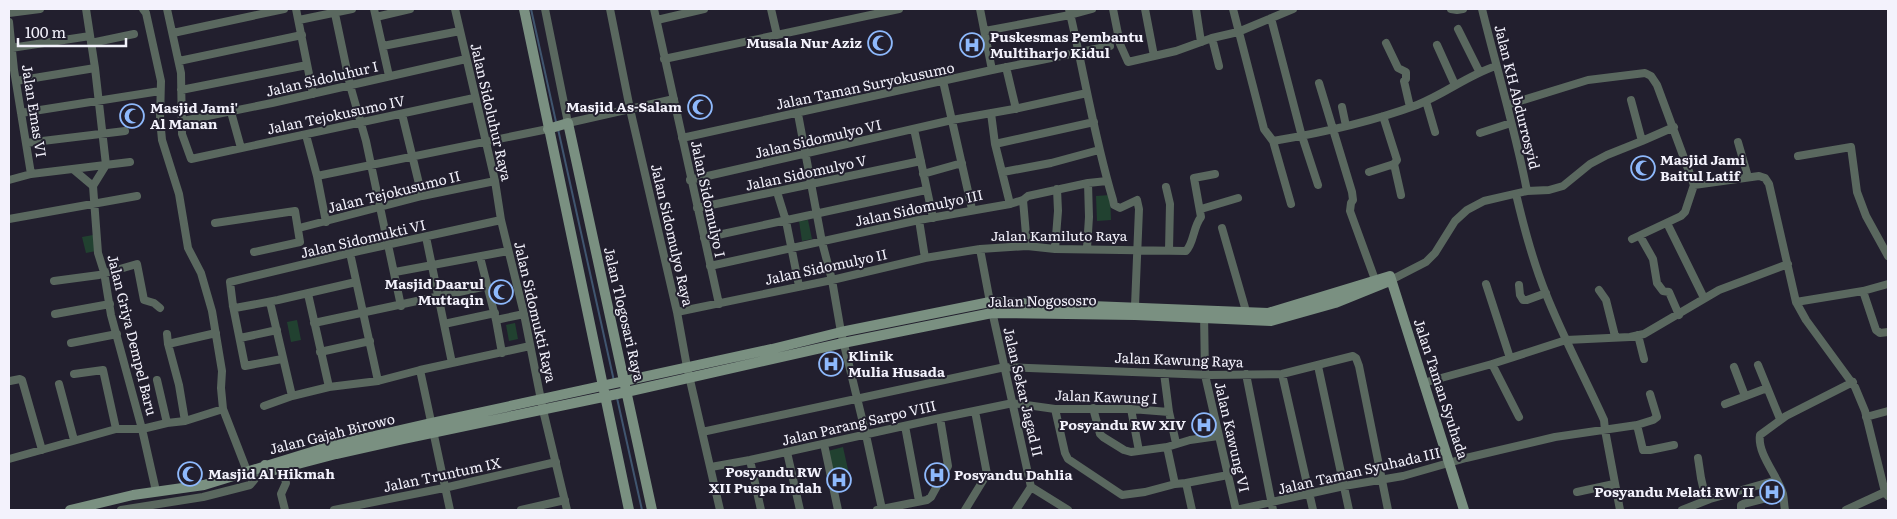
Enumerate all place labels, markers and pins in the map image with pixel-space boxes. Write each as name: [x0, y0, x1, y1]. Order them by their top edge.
place label: Puskesmas Pembantu Multiharjo Kidul: [990, 26, 1144, 62]
mosque icon: Musala Nur Aziz: [867, 30, 893, 56]
place label: Musala Nur Aziz: [746, 32, 863, 52]
hospital icon: Puskesmas Pembantu Multiharjo Kidul: [959, 32, 985, 58]
mosque icon: Masjid As-Salam: [687, 94, 713, 120]
place label: Masjid As-Salam: [566, 96, 682, 116]
place label: Masjid Jami' Al Manan: [150, 97, 238, 133]
mosque icon: Masjid Jami' Al Manan: [119, 103, 145, 129]
place label: Masjid Jami Baitul Latif: [1660, 149, 1745, 185]
mosque icon: Masjid Jami Baitul Latif: [1630, 155, 1656, 181]
place label: Masjid Daarul Muttaqin: [385, 273, 484, 309]
mosque icon: Masjid Daarul Muttaqin: [488, 279, 514, 305]
place label: Klinik Mulia Husada: [848, 345, 946, 381]
hospital icon: Klinik Mulia Husada: [818, 351, 844, 377]
hospital icon: Posyandu RW XIV: [1191, 412, 1217, 438]
place label: Posyandu RW XIV: [1059, 414, 1186, 434]
mosque icon: Masjid Al Hikmah: [177, 461, 203, 487]
place label: Posyandu RW XII Puspa Indah: [709, 461, 822, 497]
hospital icon: Posyandu Dahlia: [924, 462, 950, 488]
place label: Masjid Al Hikmah: [208, 463, 335, 483]
place label: Posyandu Dahlia: [954, 464, 1073, 484]
hospital icon: Posyandu RW XII Puspa Indah: [826, 467, 852, 493]
hospital icon: Posyandu Melati RW II: [1759, 479, 1785, 505]
place label: Posyandu Melati RW II: [1594, 481, 1754, 501]

